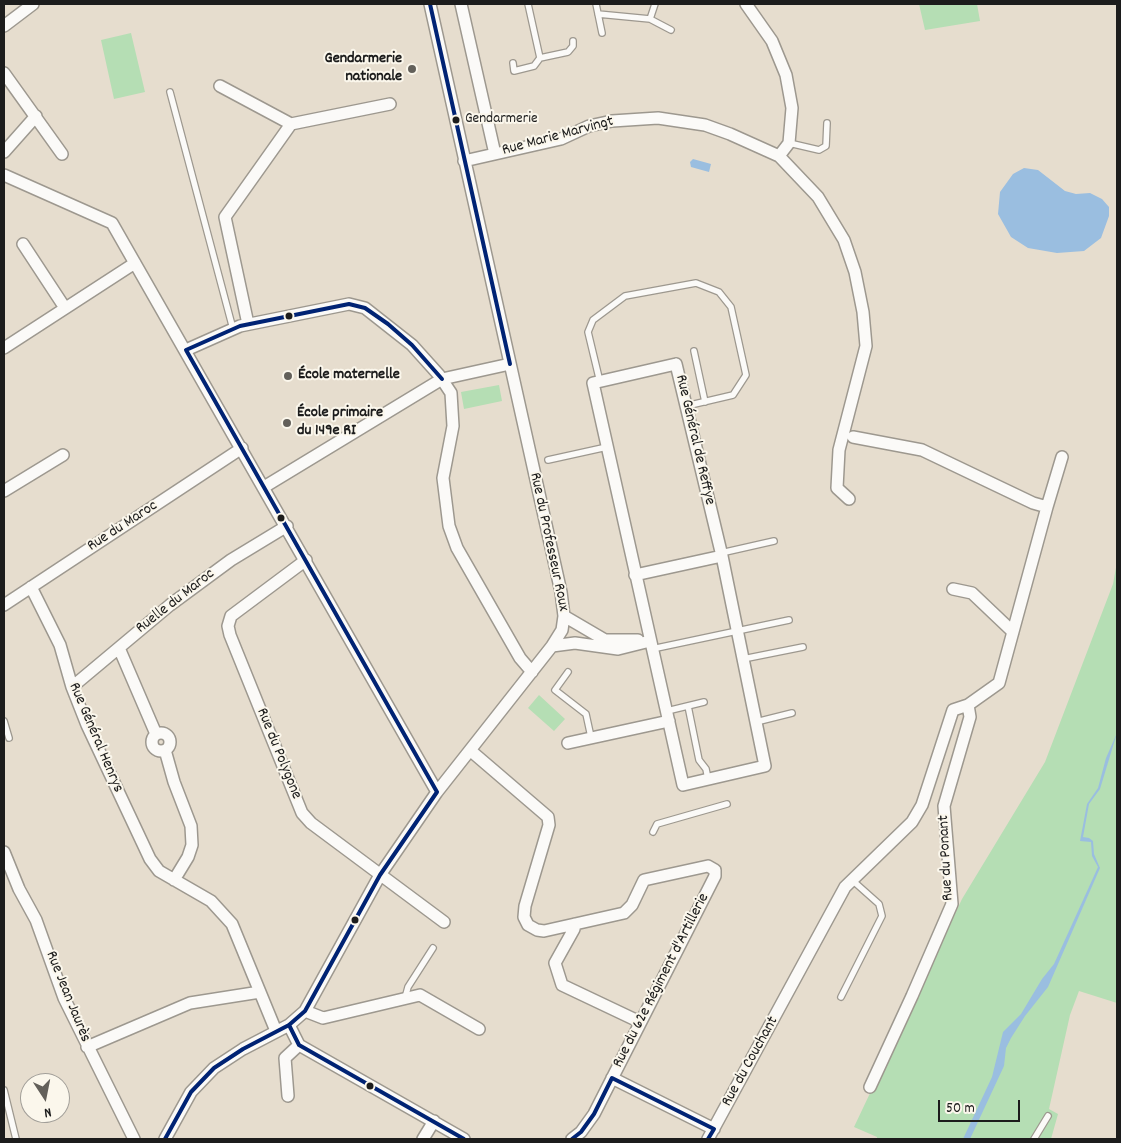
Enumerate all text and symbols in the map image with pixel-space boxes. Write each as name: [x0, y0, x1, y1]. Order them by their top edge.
place label: Gendarmerie nationale: [325, 50, 402, 88]
marker: Gendarmerie nationale: [406, 63, 418, 75]
place label: Gendarmerie: [465, 111, 538, 129]
street label: Rue Marie Marvingt: [500, 113, 616, 161]
marker: Gendarmerie: [451, 115, 461, 125]
unlabelled marker: [284, 311, 294, 321]
place label: École maternelle: [298, 366, 400, 386]
marker: École maternelle: [282, 370, 294, 382]
street label: Rue Général de Reffye: [670, 373, 718, 507]
place label: École primaire du 149e RI: [297, 404, 383, 442]
marker: École primaire du 149e RI: [281, 417, 293, 429]
street label: Rue du Professeur Roux: [524, 471, 572, 613]
street label: Rue du Maroc: [84, 497, 162, 557]
unlabelled marker: [276, 513, 286, 523]
street label: Ruelle du Maroc: [133, 565, 219, 639]
street label: Rue Général Henrys: [63, 680, 127, 796]
street label: Rue du Polygone: [251, 706, 305, 802]
street label: Rue du Ponant: [935, 815, 959, 901]
street label: Rue du 62e Régiment d'Artillerie: [610, 891, 714, 1071]
unlabelled marker: [350, 915, 360, 925]
street label: Rue Jean Jaurès: [40, 949, 94, 1045]
street label: Rue du Couchant: [718, 1014, 784, 1110]
north arrow: [20, 1073, 70, 1123]
unlabelled marker: [365, 1081, 375, 1091]
scale bar: [941, 1090, 1024, 1122]
text: 50 m: [946, 1098, 975, 1120]
text: N: [42, 1101, 53, 1122]

